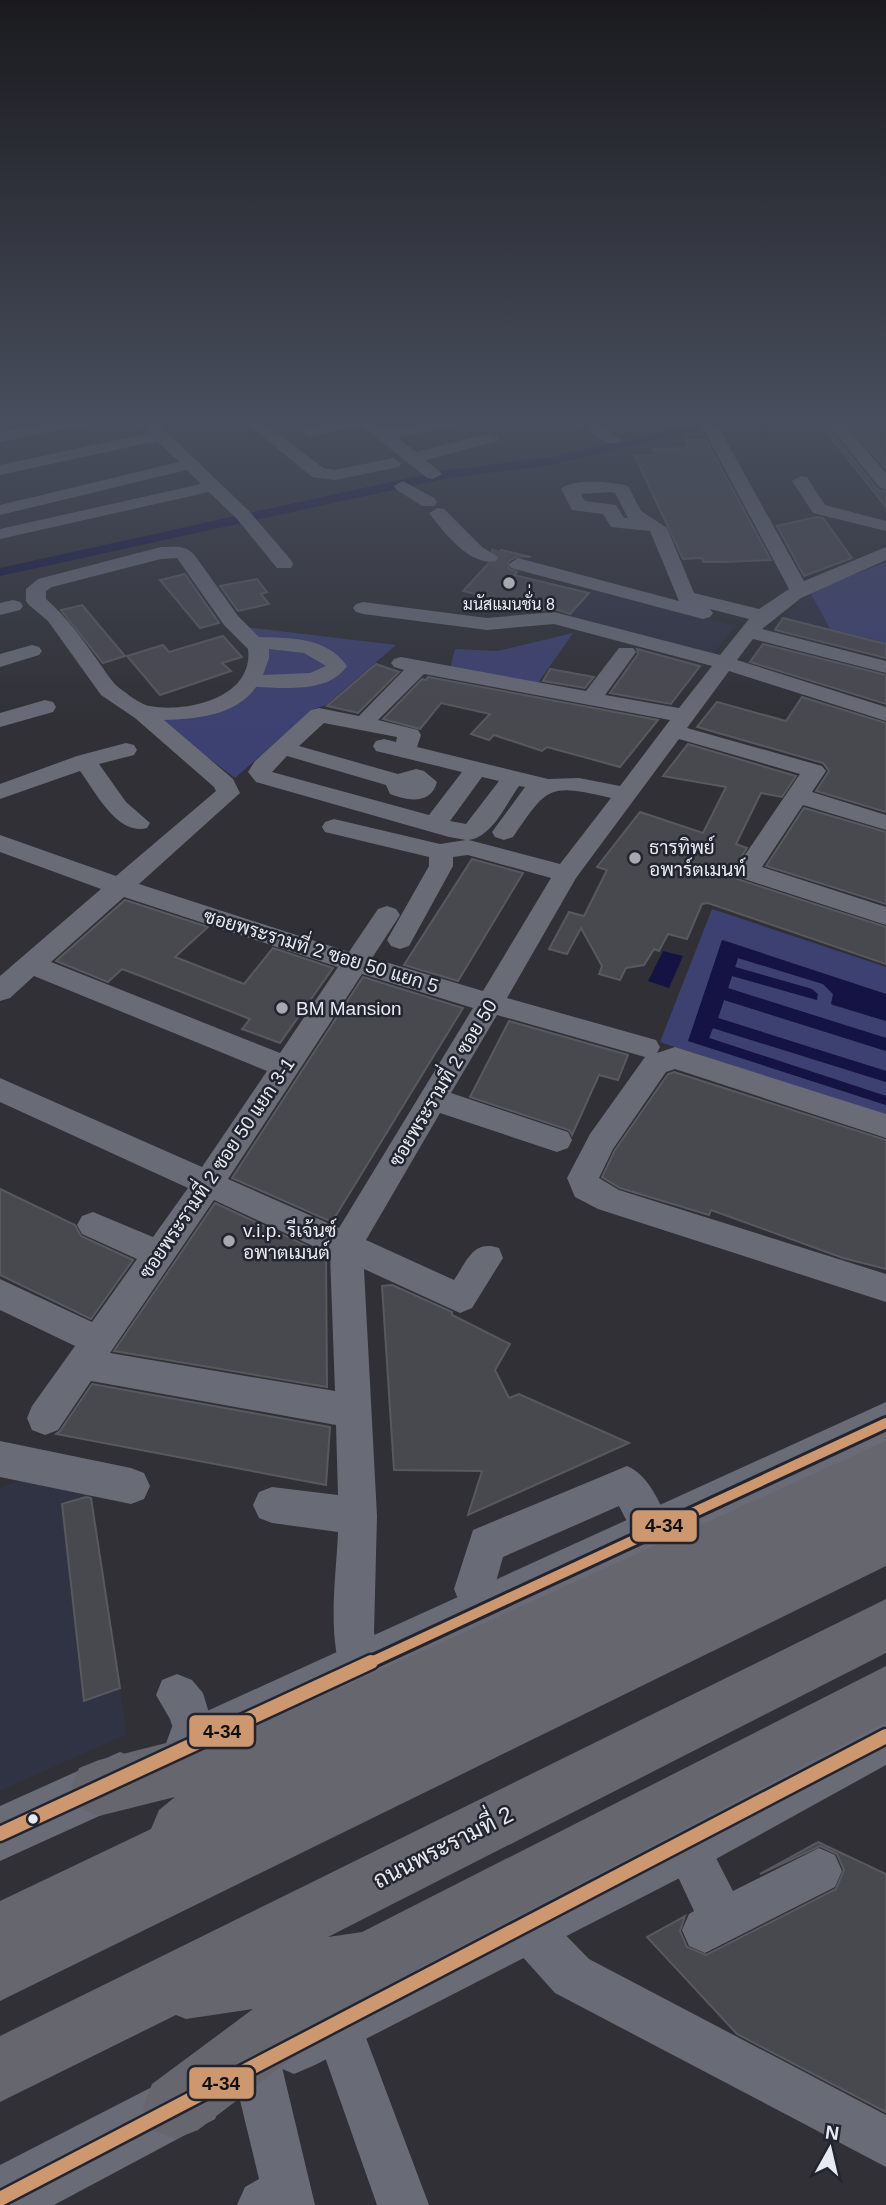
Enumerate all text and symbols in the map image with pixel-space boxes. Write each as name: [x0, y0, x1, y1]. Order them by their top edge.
marker: มนัสแมนชั่่น 8: [501, 575, 517, 591]
place label: มนัสแมนชั่่น 8: [463, 584, 555, 613]
place label: ธารทิพย์ อพาร์ตเมนท์: [649, 835, 746, 880]
marker: ธารทิพย์ อพาร์ตเมนท์: [627, 850, 643, 866]
street label: ซอยพระรามที่ 2 ซอย 50 แยก 5: [201, 899, 443, 997]
street label: ซอยพระรามที่ 2 ซอย 50: [379, 992, 501, 1170]
place label: BM Mansion: [296, 998, 402, 1019]
marker: BM Mansion: [274, 1000, 290, 1016]
street label: ซอยพระรามที่ 2 ซอย 50 แยก 3-1: [129, 1050, 299, 1282]
place label: v.i.p. รีเจ้นซ์ อพาตเมนต์: [243, 1218, 336, 1263]
marker: v.i.p. รีเจ้นซ์ อพาตเมนต์: [221, 1233, 237, 1249]
line badge: 4-34: [631, 1509, 698, 1543]
text: 4-34: [645, 1515, 683, 1536]
line badge: 4-34: [188, 1714, 255, 1748]
text: 4-34: [203, 1721, 241, 1742]
street label: ถนนพระรามที่ 2: [365, 1793, 517, 1893]
unlabelled marker: [26, 1812, 40, 1826]
line badge: 4-34: [188, 2066, 255, 2100]
text: 4-34: [202, 2073, 240, 2094]
north arrow: [795, 2114, 865, 2184]
text: N: [824, 2121, 841, 2144]

